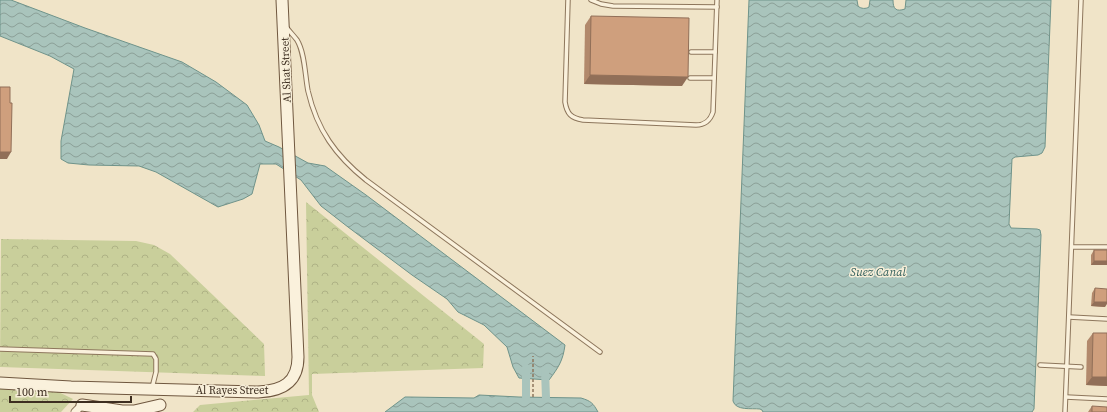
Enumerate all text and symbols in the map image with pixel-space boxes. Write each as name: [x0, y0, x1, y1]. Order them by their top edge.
street label: Al Shat Street: [277, 37, 295, 103]
water label: Suez Canal: [850, 264, 906, 280]
scale bar: [10, 378, 131, 404]
street label: Al Rayes Street: [196, 383, 269, 398]
text: 100 m: [16, 384, 48, 400]

